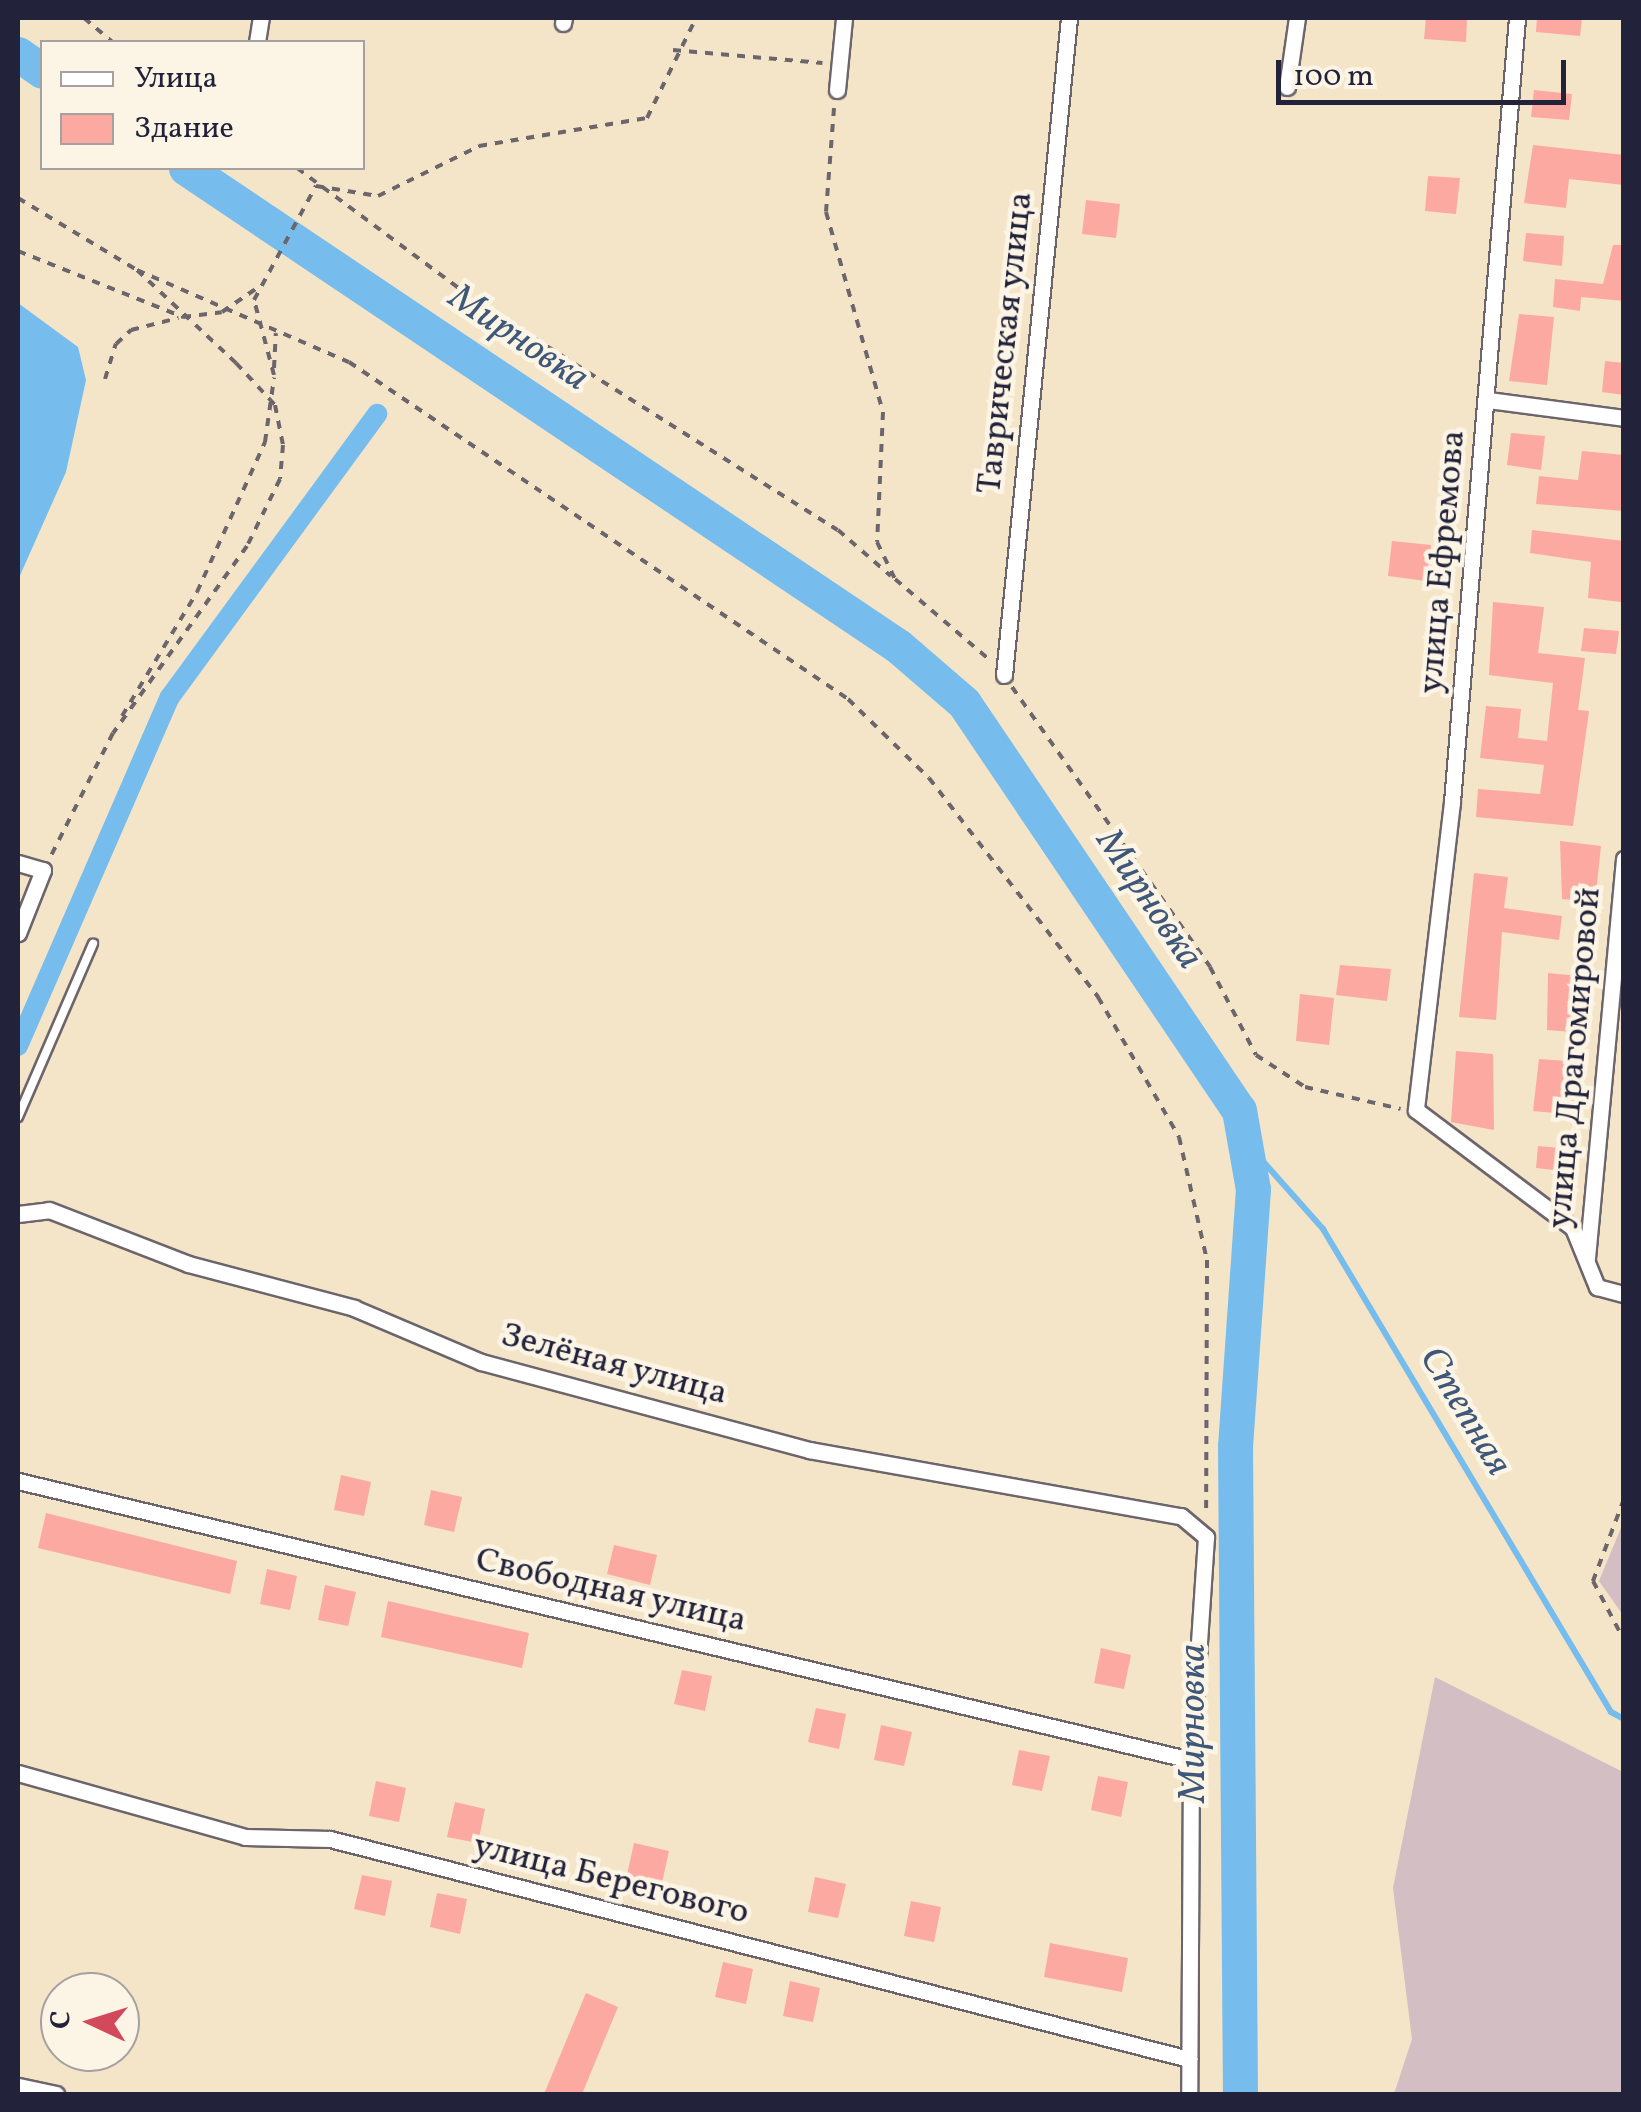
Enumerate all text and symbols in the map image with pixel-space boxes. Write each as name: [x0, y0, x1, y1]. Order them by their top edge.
legend: [40, 40, 365, 170]
scale bar: [1281, 40, 1571, 102]
text: 100 m: [1293, 56, 1374, 98]
text: Улица: [134, 58, 217, 100]
text: Здание: [134, 108, 234, 150]
street label: Таврическая улица: [969, 189, 1043, 497]
water label: Мирновка: [439, 276, 597, 402]
street label: улица Ефремова: [1411, 428, 1475, 696]
water label: Мирновка: [1085, 821, 1211, 979]
street label: улица Драгомировой: [1539, 886, 1611, 1230]
street label: Зелёная улица: [496, 1314, 732, 1416]
water label: Степная: [1408, 1339, 1520, 1485]
street label: Свободная улица: [471, 1539, 751, 1643]
water label: Мирновка: [1172, 1644, 1218, 1802]
street label: улица Берегового: [469, 1825, 753, 1935]
north arrow: [40, 1972, 140, 2072]
text: С: [41, 2010, 82, 2030]

